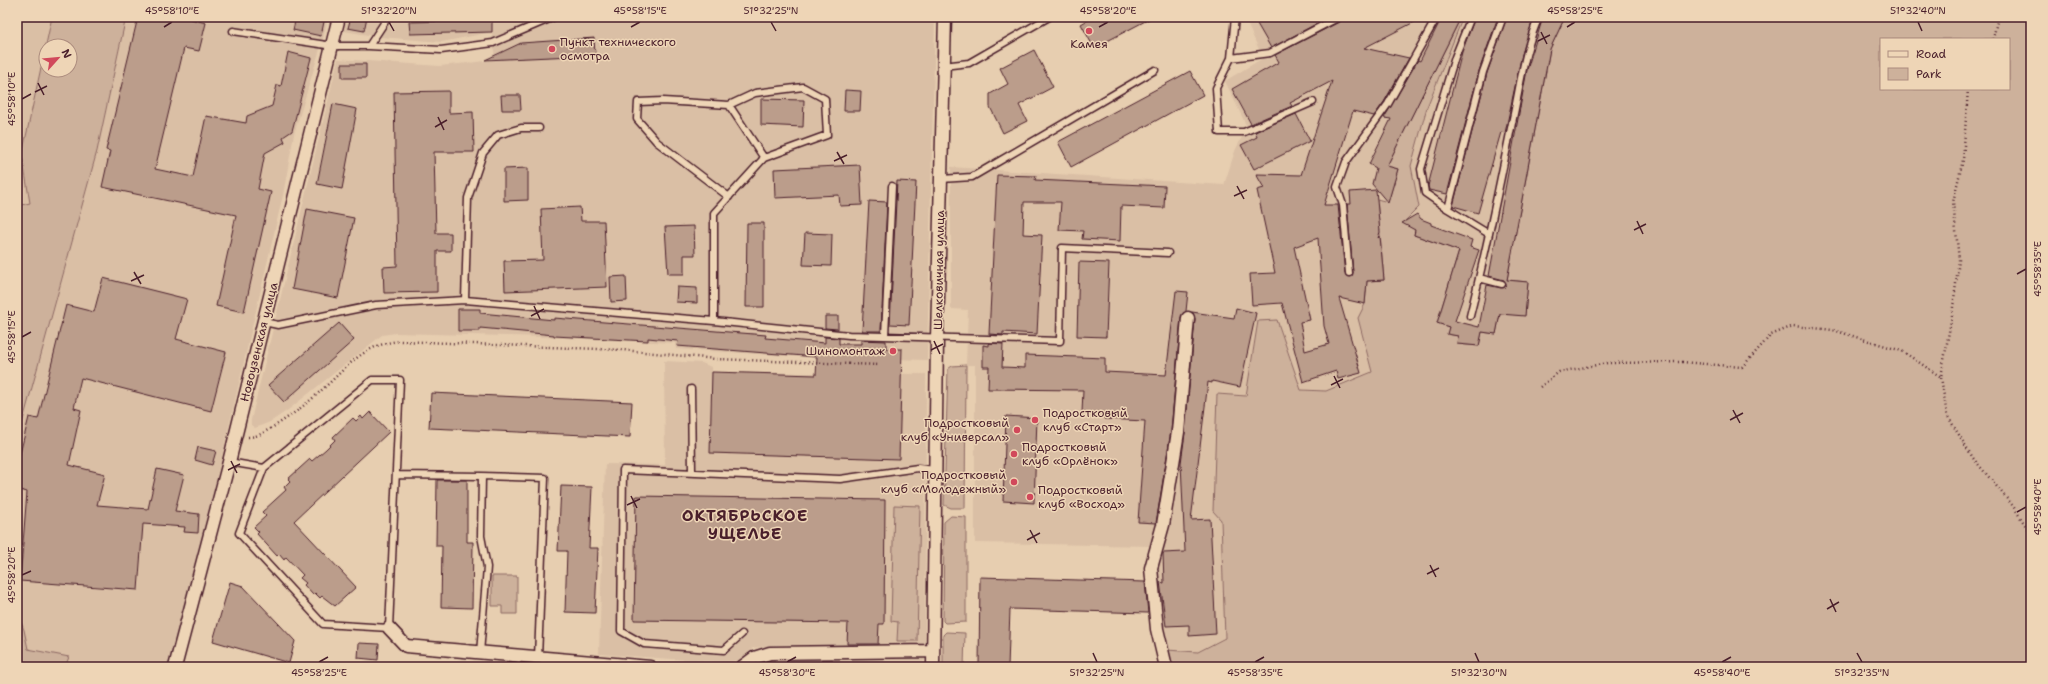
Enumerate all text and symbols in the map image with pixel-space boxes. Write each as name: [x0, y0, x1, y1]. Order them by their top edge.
text: 45°58'10"E: [145, 4, 199, 17]
text: 51°32'20"N: [361, 4, 417, 17]
text: 45°58'15"E: [613, 4, 667, 17]
text: 51°32'25"N: [743, 4, 799, 17]
text: 45°58'20"E: [1079, 4, 1137, 17]
text: 45°58'25"E: [1547, 4, 1603, 17]
text: 51°32'40"N: [1890, 4, 1946, 17]
marker: Камея: [1084, 26, 1094, 36]
place label: Пункт технического осмотра: [560, 34, 676, 64]
place label: Камея: [1070, 36, 1108, 52]
north arrow: [38, 38, 78, 78]
legend: [1880, 38, 2010, 90]
marker: Пункт технического осмотра: [547, 44, 557, 54]
text: N: [58, 46, 75, 61]
text: Road: [1916, 46, 1947, 62]
text: Park: [1916, 66, 1942, 82]
text: 45°58'10"E: [5, 72, 18, 126]
street label: Шелковичная улица: [930, 209, 948, 330]
text: 45°58'35"E: [2031, 241, 2044, 297]
street label: Новоузенская улица: [236, 280, 282, 403]
text: 45°58'15"E: [5, 310, 18, 364]
place label: Шиномонтаж: [806, 343, 885, 359]
marker: Шиномонтаж: [888, 346, 898, 356]
place label: Подростковый клуб «Старт»: [1043, 405, 1128, 435]
place label: Подростковый клуб «Универсал»: [901, 415, 1009, 445]
marker: Подростковый клуб «Старт»: [1030, 415, 1040, 425]
marker: Подростковый клуб «Универсал»: [1012, 425, 1022, 435]
place label: Подростковый клуб «Орлёнок»: [1022, 439, 1118, 469]
marker: Подростковый клуб «Орлёнок»: [1009, 449, 1019, 459]
place label: Подростковый клуб «Молодежный»: [881, 467, 1006, 497]
marker: Подростковый клуб «Молодежный»: [1009, 477, 1019, 487]
text: 45°58'40"E: [2031, 478, 2044, 536]
place label: Подростковый клуб «Восход»: [1038, 482, 1125, 512]
marker: Подростковый клуб «Восход»: [1025, 492, 1035, 502]
district label: ОКТЯБРЬСКОЕ УЩЕЛЬЕ: [682, 505, 808, 544]
text: 45°58'20"E: [5, 546, 18, 604]
text: 45°58'25"E: [291, 666, 347, 679]
text: 45°58'30"E: [758, 666, 816, 679]
text: 51°32'25"N: [1069, 666, 1125, 679]
text: 45°58'35"E: [1227, 666, 1283, 679]
text: 51°32'30"N: [1451, 666, 1507, 679]
text: 45°58'40"E: [1693, 666, 1751, 679]
text: 51°32'35"N: [1835, 666, 1889, 679]

